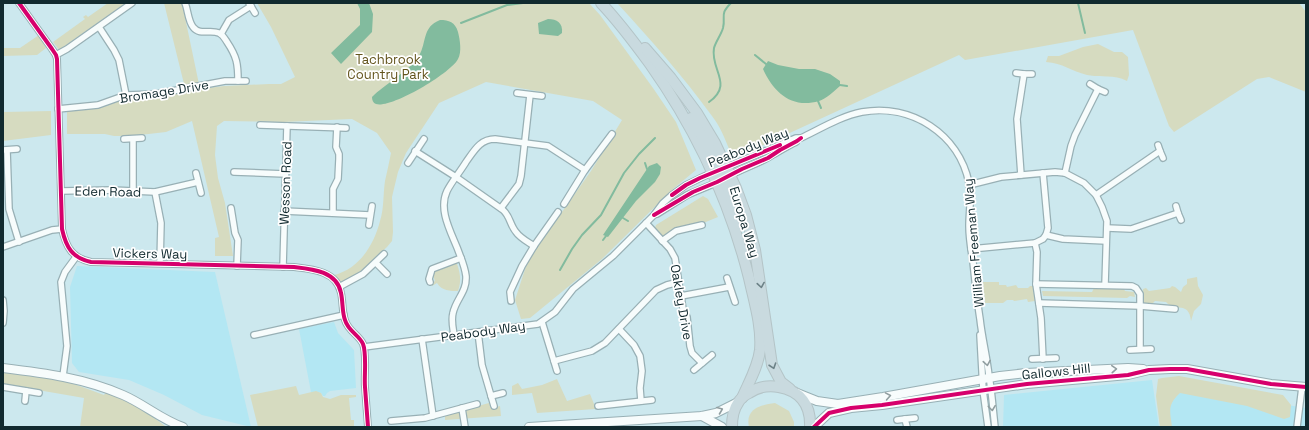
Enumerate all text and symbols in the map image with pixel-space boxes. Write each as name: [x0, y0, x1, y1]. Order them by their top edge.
park label: Tachbrook Country Park: [347, 51, 429, 83]
street label: Bromage Drive: [118, 76, 210, 107]
street label: Peabody Way: [705, 124, 791, 171]
street label: Wesson Road: [276, 141, 295, 225]
street label: William Freeman Way: [959, 178, 988, 308]
street label: Eden Road: [75, 182, 141, 201]
street label: Europa Way: [726, 184, 763, 260]
street label: Vickers Way: [112, 244, 188, 263]
street label: Oakley Drive: [666, 263, 697, 341]
one-way arrow: [756, 282, 765, 288]
street label: Peabody Way: [440, 317, 526, 346]
street label: Gallows Hill: [1021, 359, 1091, 384]
one-way arrow: [982, 360, 991, 366]
one-way arrow: [768, 362, 776, 369]
one-way arrow: [1111, 364, 1117, 373]
one-way arrow: [885, 392, 891, 401]
one-way arrow: [988, 405, 997, 411]
one-way arrow: [717, 407, 724, 415]

